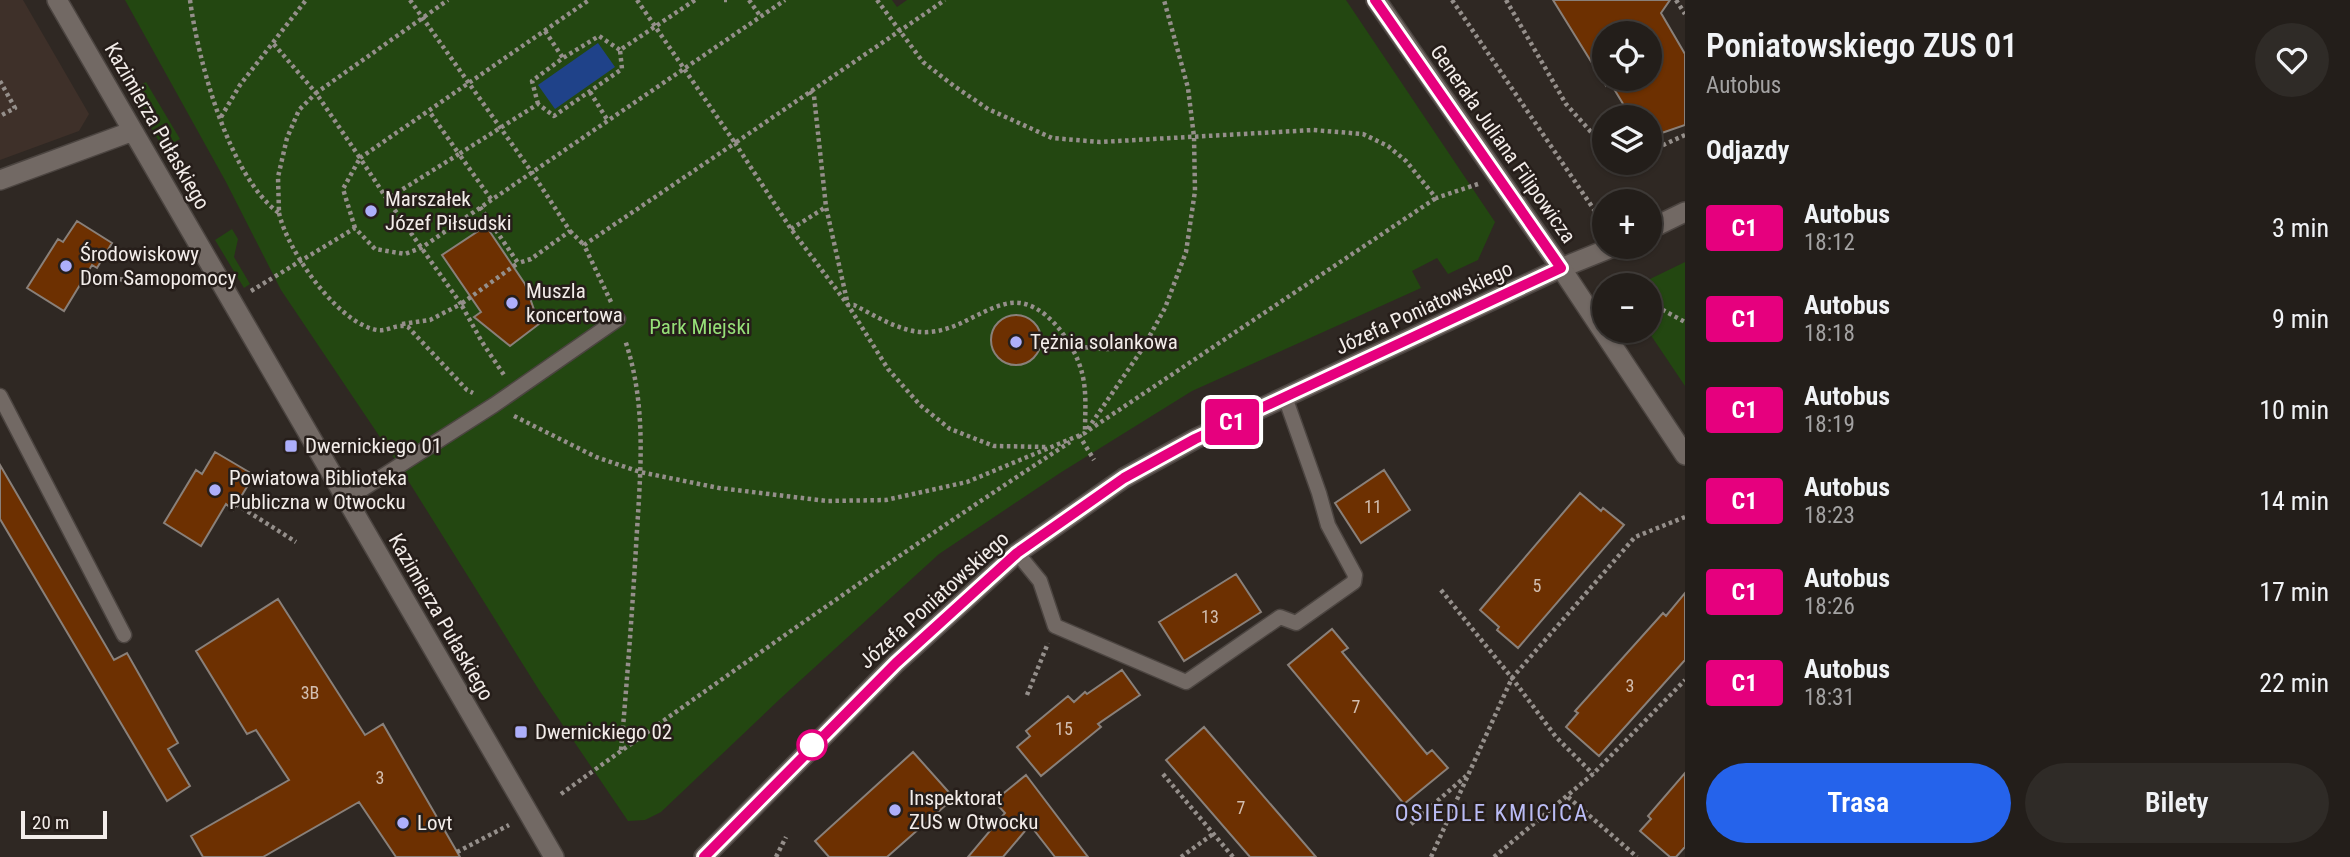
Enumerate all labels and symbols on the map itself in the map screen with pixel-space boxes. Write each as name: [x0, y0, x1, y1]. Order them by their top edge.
street label: Kazimierza Pułaskiego: [100, 38, 214, 214]
street label: Generała Juliana Filipowicza: [1425, 40, 1581, 248]
place label: Marszałek Józef Piłsudski: [385, 187, 512, 235]
marker: Marszałek Józef Piłsudski: [363, 203, 379, 219]
place label: Środowiskowy Dom Samopomocy: [80, 242, 236, 290]
street label: Józefa Poniatowskiego: [1332, 256, 1516, 360]
marker: Środowiskowy Dom Samopomocy: [58, 258, 74, 274]
place label: Muszla koncertowa: [526, 279, 623, 327]
marker: Muszla koncertowa: [504, 295, 520, 311]
park label: Park Miejski: [649, 315, 751, 339]
place label: Tężnia solankowa: [1030, 330, 1178, 354]
marker: Tężnia solankowa: [1008, 334, 1024, 350]
line badge: C1: [1200, 399, 1264, 445]
place label: Dwernickiego 01: [305, 434, 442, 458]
marker: Dwernickiego 01: [283, 438, 299, 454]
place label: Powiatowa Biblioteka Publiczna w Otwocku: [229, 466, 407, 514]
marker: Powiatowa Biblioteka Publiczna w Otwocku: [207, 482, 223, 498]
house number: 11: [1364, 496, 1382, 517]
street label: Józefa Poniatowskiego: [854, 527, 1014, 673]
street label: Kazimierza Pułaskiego: [384, 529, 498, 705]
house number: 5: [1533, 575, 1542, 596]
house number: 13: [1201, 606, 1219, 627]
house number: 3: [1626, 675, 1634, 696]
house number: 3B: [301, 682, 319, 703]
house number: 7: [1352, 696, 1361, 717]
house number: 15: [1055, 718, 1073, 739]
place label: Dwernickiego 02: [535, 720, 672, 744]
marker: Dwernickiego 02: [513, 724, 529, 740]
unlabelled marker: [797, 730, 827, 760]
house number: 3: [376, 767, 384, 788]
place label: Inspektorat ZUS w Otwocku: [909, 786, 1038, 834]
house number: 7: [1237, 797, 1246, 818]
district label: OSIEDLE KMICICA: [1395, 800, 1589, 827]
marker: Inspektorat ZUS w Otwocku: [887, 802, 903, 818]
scale bar: [21, 808, 107, 840]
place label: Lovt: [417, 811, 453, 835]
marker: Lovt: [395, 815, 411, 831]

